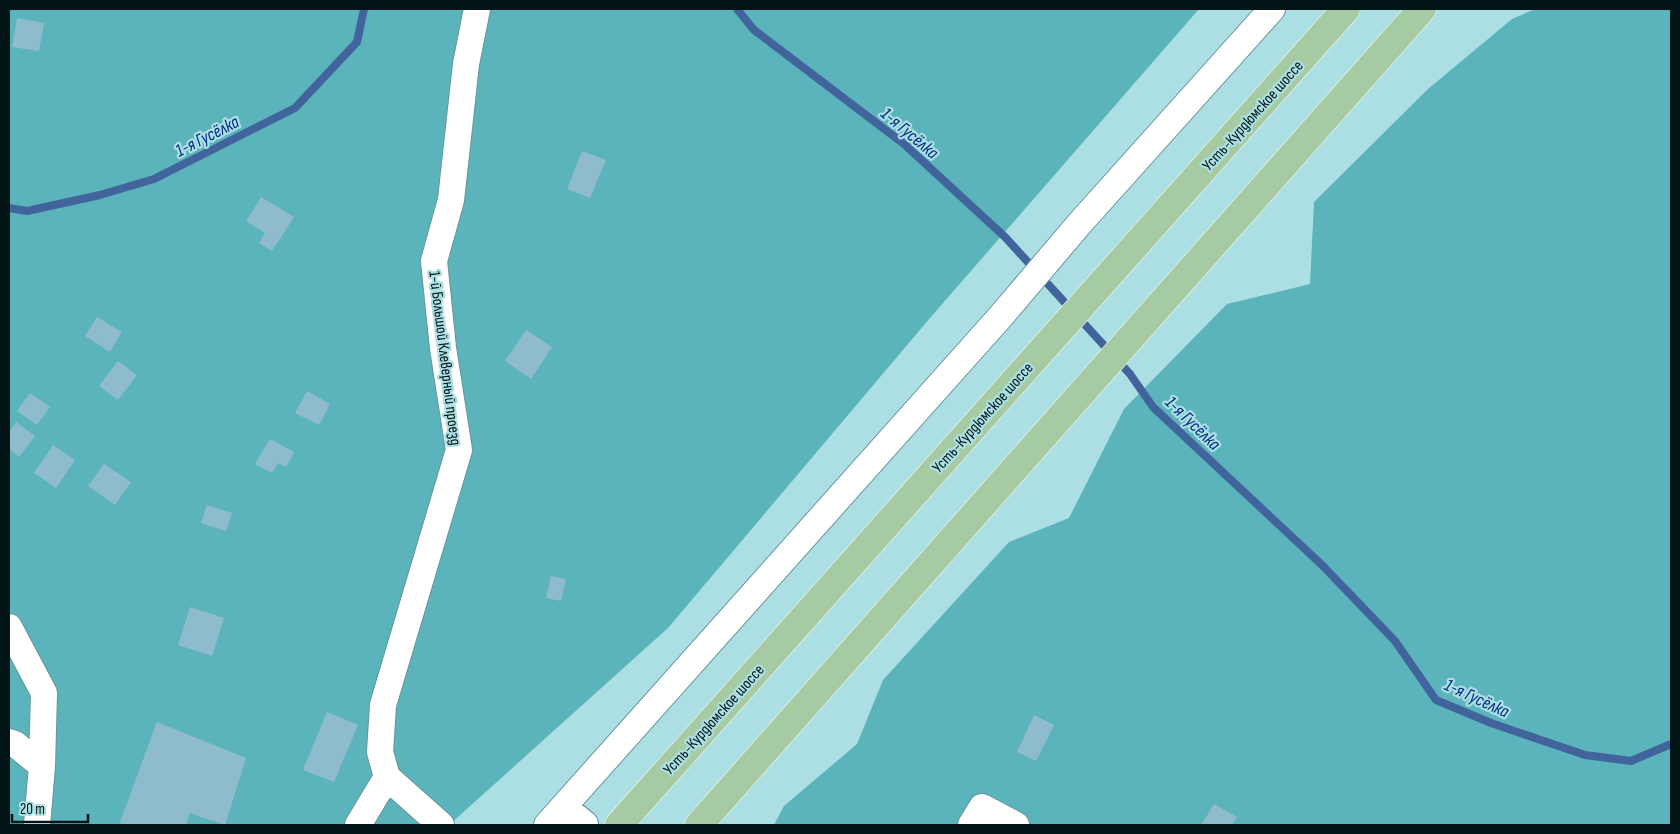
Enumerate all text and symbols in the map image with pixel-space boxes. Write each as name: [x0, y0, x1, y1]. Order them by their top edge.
street label: Усть-Курдюмское шоссе: [1199, 57, 1308, 175]
water label: 1-я Гусёлка: [877, 103, 943, 164]
water label: 1-я Гусёлка: [172, 111, 243, 161]
street label: 1-й Большой Клеверный проезд: [424, 270, 465, 446]
street label: Усть-Курдюмское шоссе: [929, 359, 1038, 477]
water label: 1-я Гусёлка: [1161, 392, 1225, 455]
street label: Усть-Курдюмское шоссе: [660, 661, 769, 779]
water label: 1-я Гусёлка: [1441, 674, 1513, 723]
scale bar: [12, 792, 89, 824]
text: 20 m: [20, 800, 45, 819]

